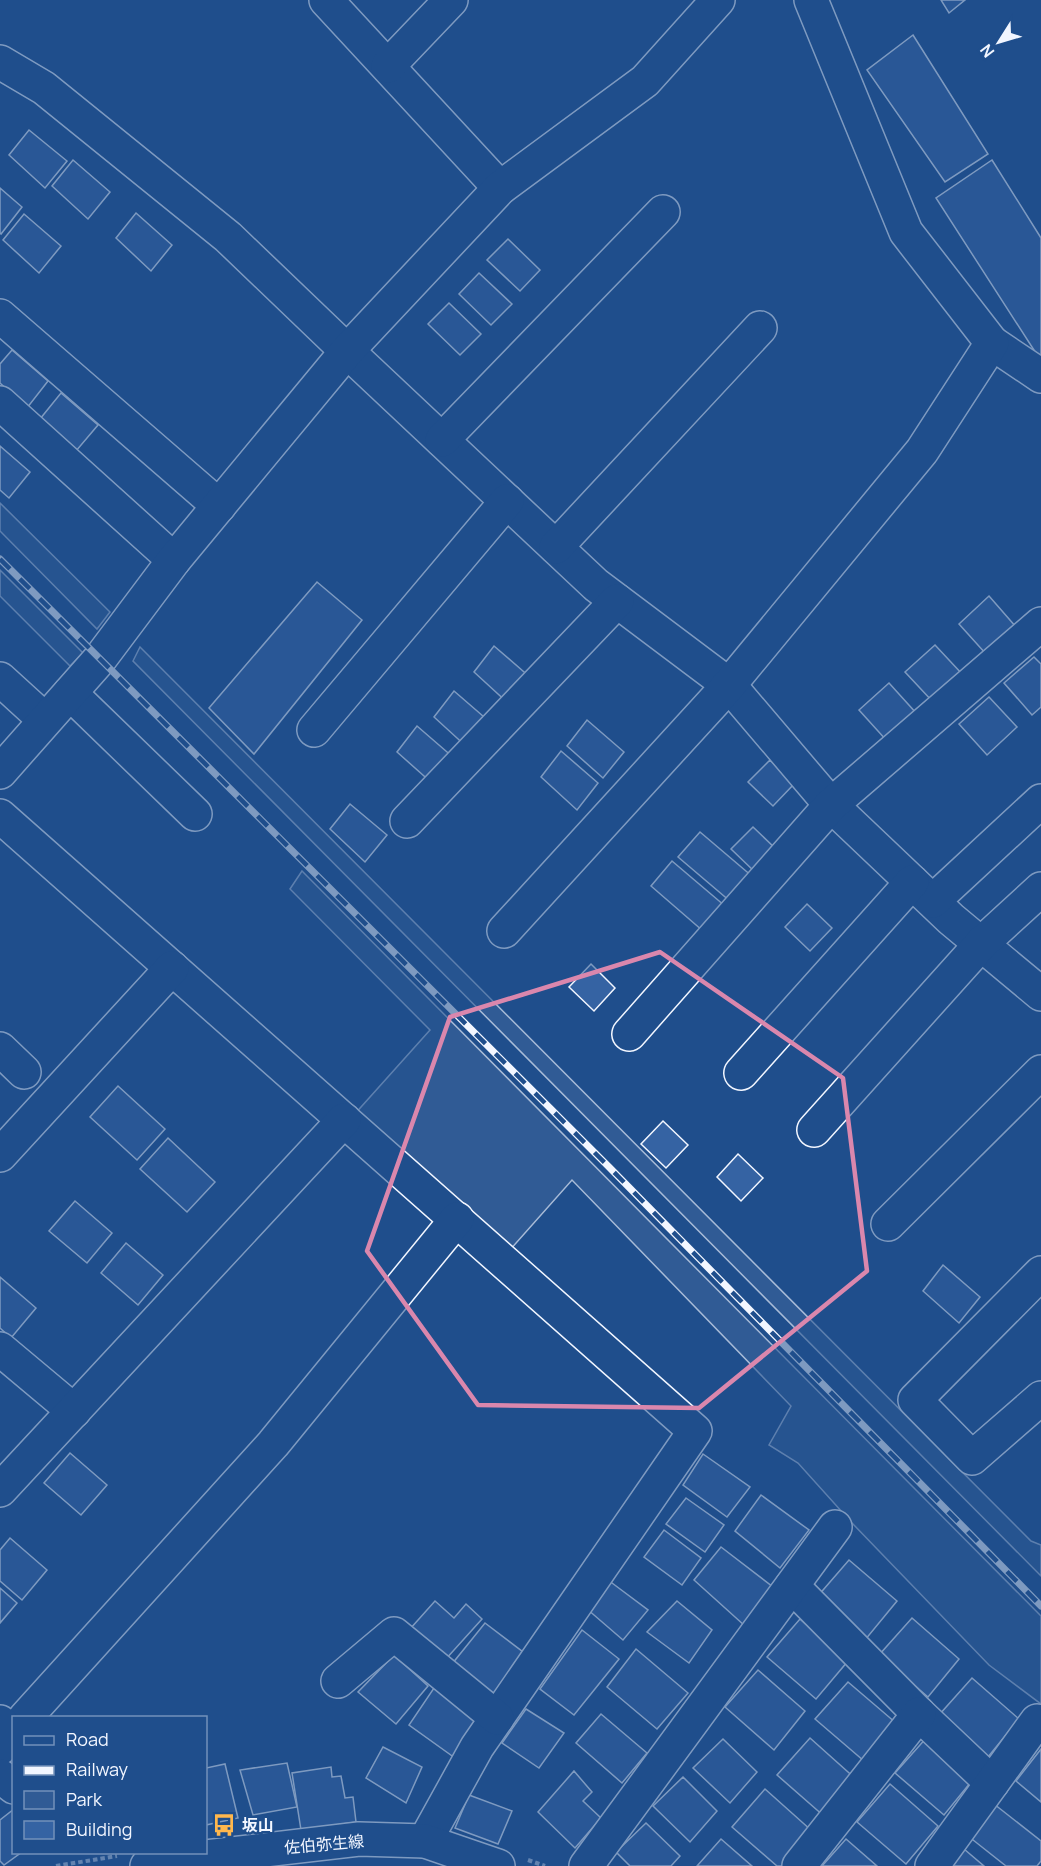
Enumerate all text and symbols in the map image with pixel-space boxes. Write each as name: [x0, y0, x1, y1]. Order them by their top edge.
north arrow: [969, 12, 1029, 72]
text: N: [975, 40, 999, 62]
legend: [12, 1716, 207, 1854]
text: Road: [66, 1727, 109, 1751]
text: Railway: [66, 1757, 128, 1781]
text: Park: [66, 1787, 103, 1811]
bus stop icon: 坂山: [211, 1812, 237, 1838]
place label: 坂山: [242, 1814, 274, 1836]
text: Building: [66, 1817, 132, 1841]
street label: 佐伯弥生線: [283, 1830, 365, 1858]

